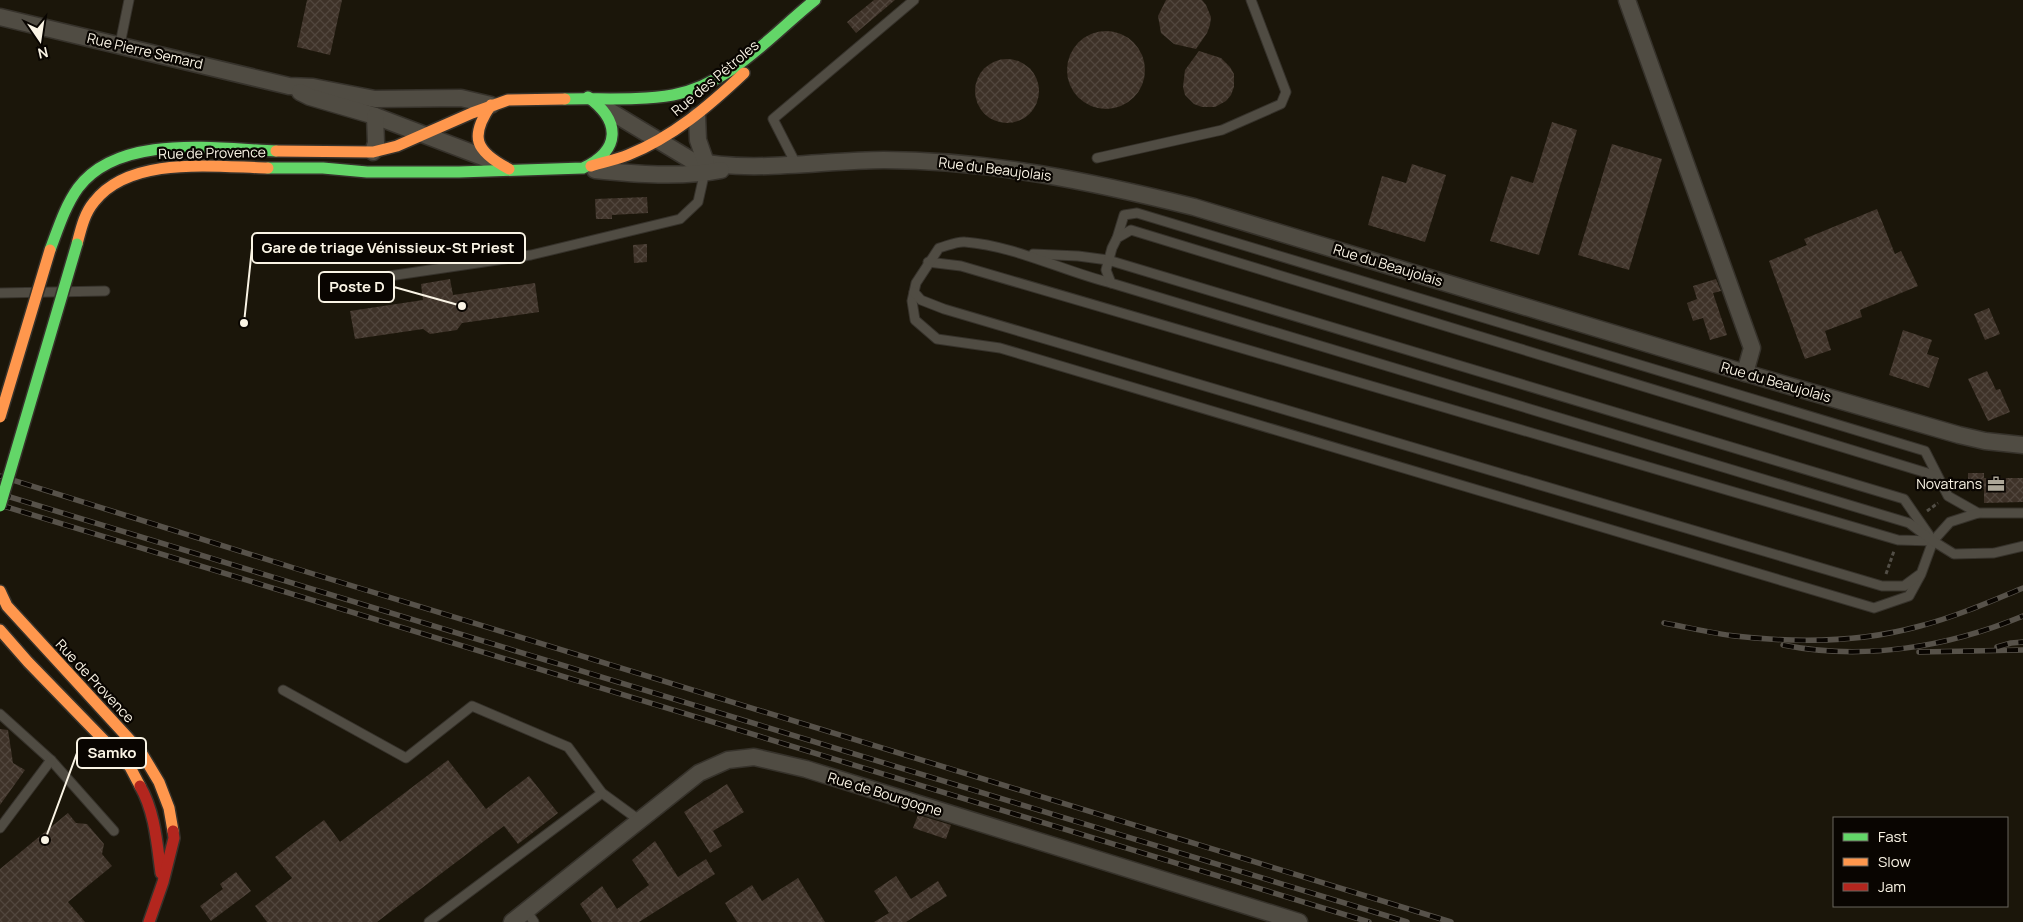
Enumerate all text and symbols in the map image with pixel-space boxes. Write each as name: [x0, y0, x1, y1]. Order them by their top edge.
north arrow: [15, 15, 65, 65]
street label: Rue Pierre Semard: [85, 28, 205, 73]
street label: Rue des Pétroles: [667, 35, 763, 120]
text: N: [36, 43, 50, 64]
street label: Rue de Provence: [158, 142, 266, 163]
street label: Rue du Beaujolais: [937, 152, 1053, 185]
callout: Gare de triage Vénissieux-St Priest: [252, 233, 525, 263]
text: Gare de triage Vénissieux-St Priest: [262, 237, 514, 258]
street label: Rue du Beaujolais: [1331, 239, 1445, 290]
callout: Poste D: [319, 272, 394, 302]
text: Poste D: [329, 276, 385, 297]
street label: Rue du Beaujolais: [1719, 357, 1833, 406]
place label: Novatrans: [1916, 474, 1982, 493]
office icon: Novatrans: [1986, 474, 2006, 494]
street label: Rue de Provence: [52, 635, 139, 726]
callout: Samko: [77, 738, 146, 768]
text: Samko: [87, 742, 137, 763]
street label: Rue de Bourgogne: [826, 767, 945, 820]
legend: [1833, 817, 2008, 907]
text: Fast: [1878, 826, 1907, 847]
text: Slow: [1878, 851, 1911, 872]
text: Jam: [1878, 876, 1906, 897]

